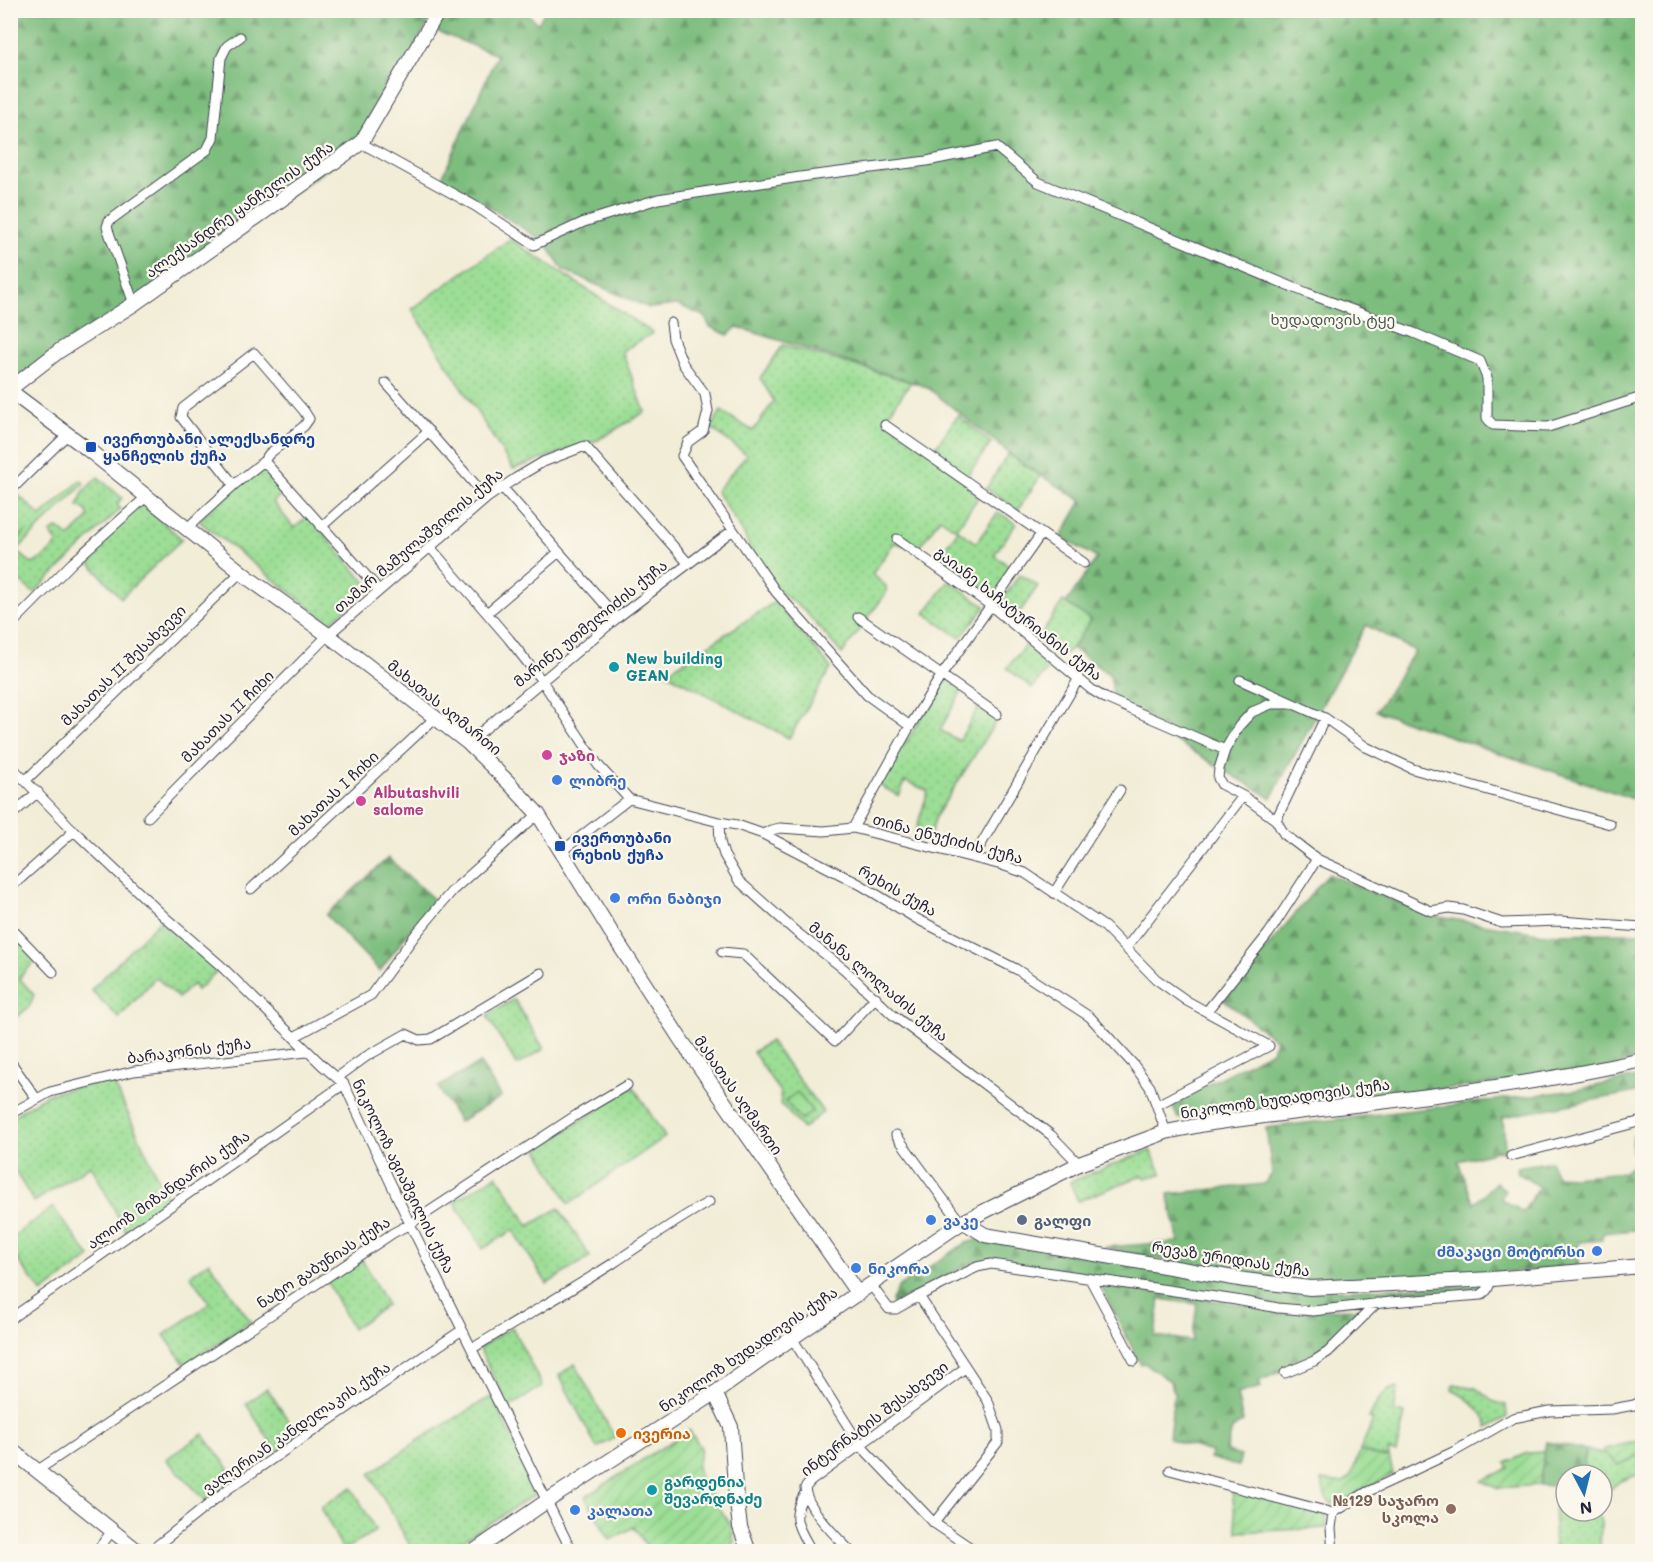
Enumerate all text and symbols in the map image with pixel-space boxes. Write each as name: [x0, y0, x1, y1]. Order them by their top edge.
street label: ალექსანდრე ყანჩელის ქუჩა: [141, 136, 337, 282]
park label: ხუდადოვის ტყე: [1271, 309, 1395, 329]
place label: ივერთუბანი ალექსანდრე ყანჩელის ქუჩა: [103, 428, 315, 465]
marker: ივერთუბანი ალექსანდრე ყანჩელის ქუჩა: [84, 440, 98, 454]
street label: თამარ მამულაშვილის ქუჩა: [329, 463, 507, 617]
street label: გაიანე ხაჩატურიანის ქუჩა: [931, 541, 1107, 685]
street label: მარინე უთმელიძის ქუჩა: [509, 555, 671, 691]
street label: მახათას II შესახვევი: [56, 600, 190, 730]
place label: New building GEAN: [626, 648, 723, 685]
street label: მახათას აღმართი: [384, 655, 506, 759]
marker: New building GEAN: [607, 660, 621, 674]
street label: მახათას II ჩიხი: [176, 665, 278, 767]
place label: ჯაზი: [559, 745, 595, 765]
street label: მახათას I ჩიხი: [284, 746, 382, 840]
marker: ჯაზი: [540, 748, 554, 762]
place label: ლიბრე: [569, 770, 626, 790]
marker: ლიბრე: [550, 773, 564, 787]
place label: Albutashvili salome: [373, 782, 460, 819]
marker: Albutashvili salome: [354, 794, 368, 808]
street label: თინა ენუქიძის ქუჩა: [871, 808, 1025, 868]
place label: ივერთუბანი რეხის ქუჩა: [572, 827, 672, 864]
marker: ივერთუბანი რეხის ქუჩა: [553, 839, 567, 853]
street label: რეხის ქუჩა: [855, 860, 941, 920]
place label: ორი ნაბიჯი: [627, 888, 722, 908]
marker: ორი ნაბიჯი: [608, 891, 622, 905]
street label: მანანა ლოლაძის ქუჩა: [805, 917, 953, 1045]
street label: მახათას აღმართი: [690, 1031, 788, 1159]
street label: ბარაკონის ქუჩა: [126, 1032, 252, 1068]
street label: ნიკოლოზ ხუდადოვის ქუჩა: [1179, 1073, 1391, 1123]
street label: ნიკოლოზ აგიაშვილის ქუჩა: [348, 1076, 460, 1276]
street label: ალიოზ მიზანდარის ქუჩა: [83, 1125, 253, 1253]
place label: ვაკე: [943, 1210, 979, 1230]
place label: გალფი: [1034, 1210, 1091, 1230]
street label: ნატო გაბუნიას ქუჩა: [252, 1211, 394, 1313]
marker: ვაკე: [924, 1213, 938, 1227]
marker: გალფი: [1015, 1213, 1029, 1227]
street label: რევაზ ურიდიას ქუჩა: [1151, 1236, 1311, 1280]
place label: ძმაკაცი მოტორსი: [1437, 1241, 1585, 1261]
marker: ძმაკაცი მოტორსი: [1590, 1244, 1604, 1258]
place label: ნიკორა: [868, 1258, 930, 1278]
marker: ნიკორა: [849, 1261, 863, 1275]
street label: ნიკოლოზ ხუდადოვის ქუჩა: [655, 1282, 841, 1416]
street label: ვალერიან კანდელაკის ქუჩა: [198, 1356, 394, 1498]
street label: ინტერნატის შესახვევი: [796, 1356, 952, 1480]
place label: ივერია: [633, 1423, 691, 1443]
marker: ივერია: [614, 1426, 628, 1440]
north arrow: [1554, 1463, 1614, 1523]
place label: გარდენია შევარდნაძე: [664, 1471, 762, 1508]
marker: გარდენია შევარდნაძე: [645, 1483, 659, 1497]
place label: №129 საჯარო სკოლა: [1332, 1490, 1439, 1527]
text: N: [1579, 1497, 1593, 1520]
place label: კალათა: [587, 1500, 653, 1520]
marker: №129 საჯარო სკოლა: [1444, 1502, 1458, 1516]
marker: კალათა: [568, 1503, 582, 1517]

